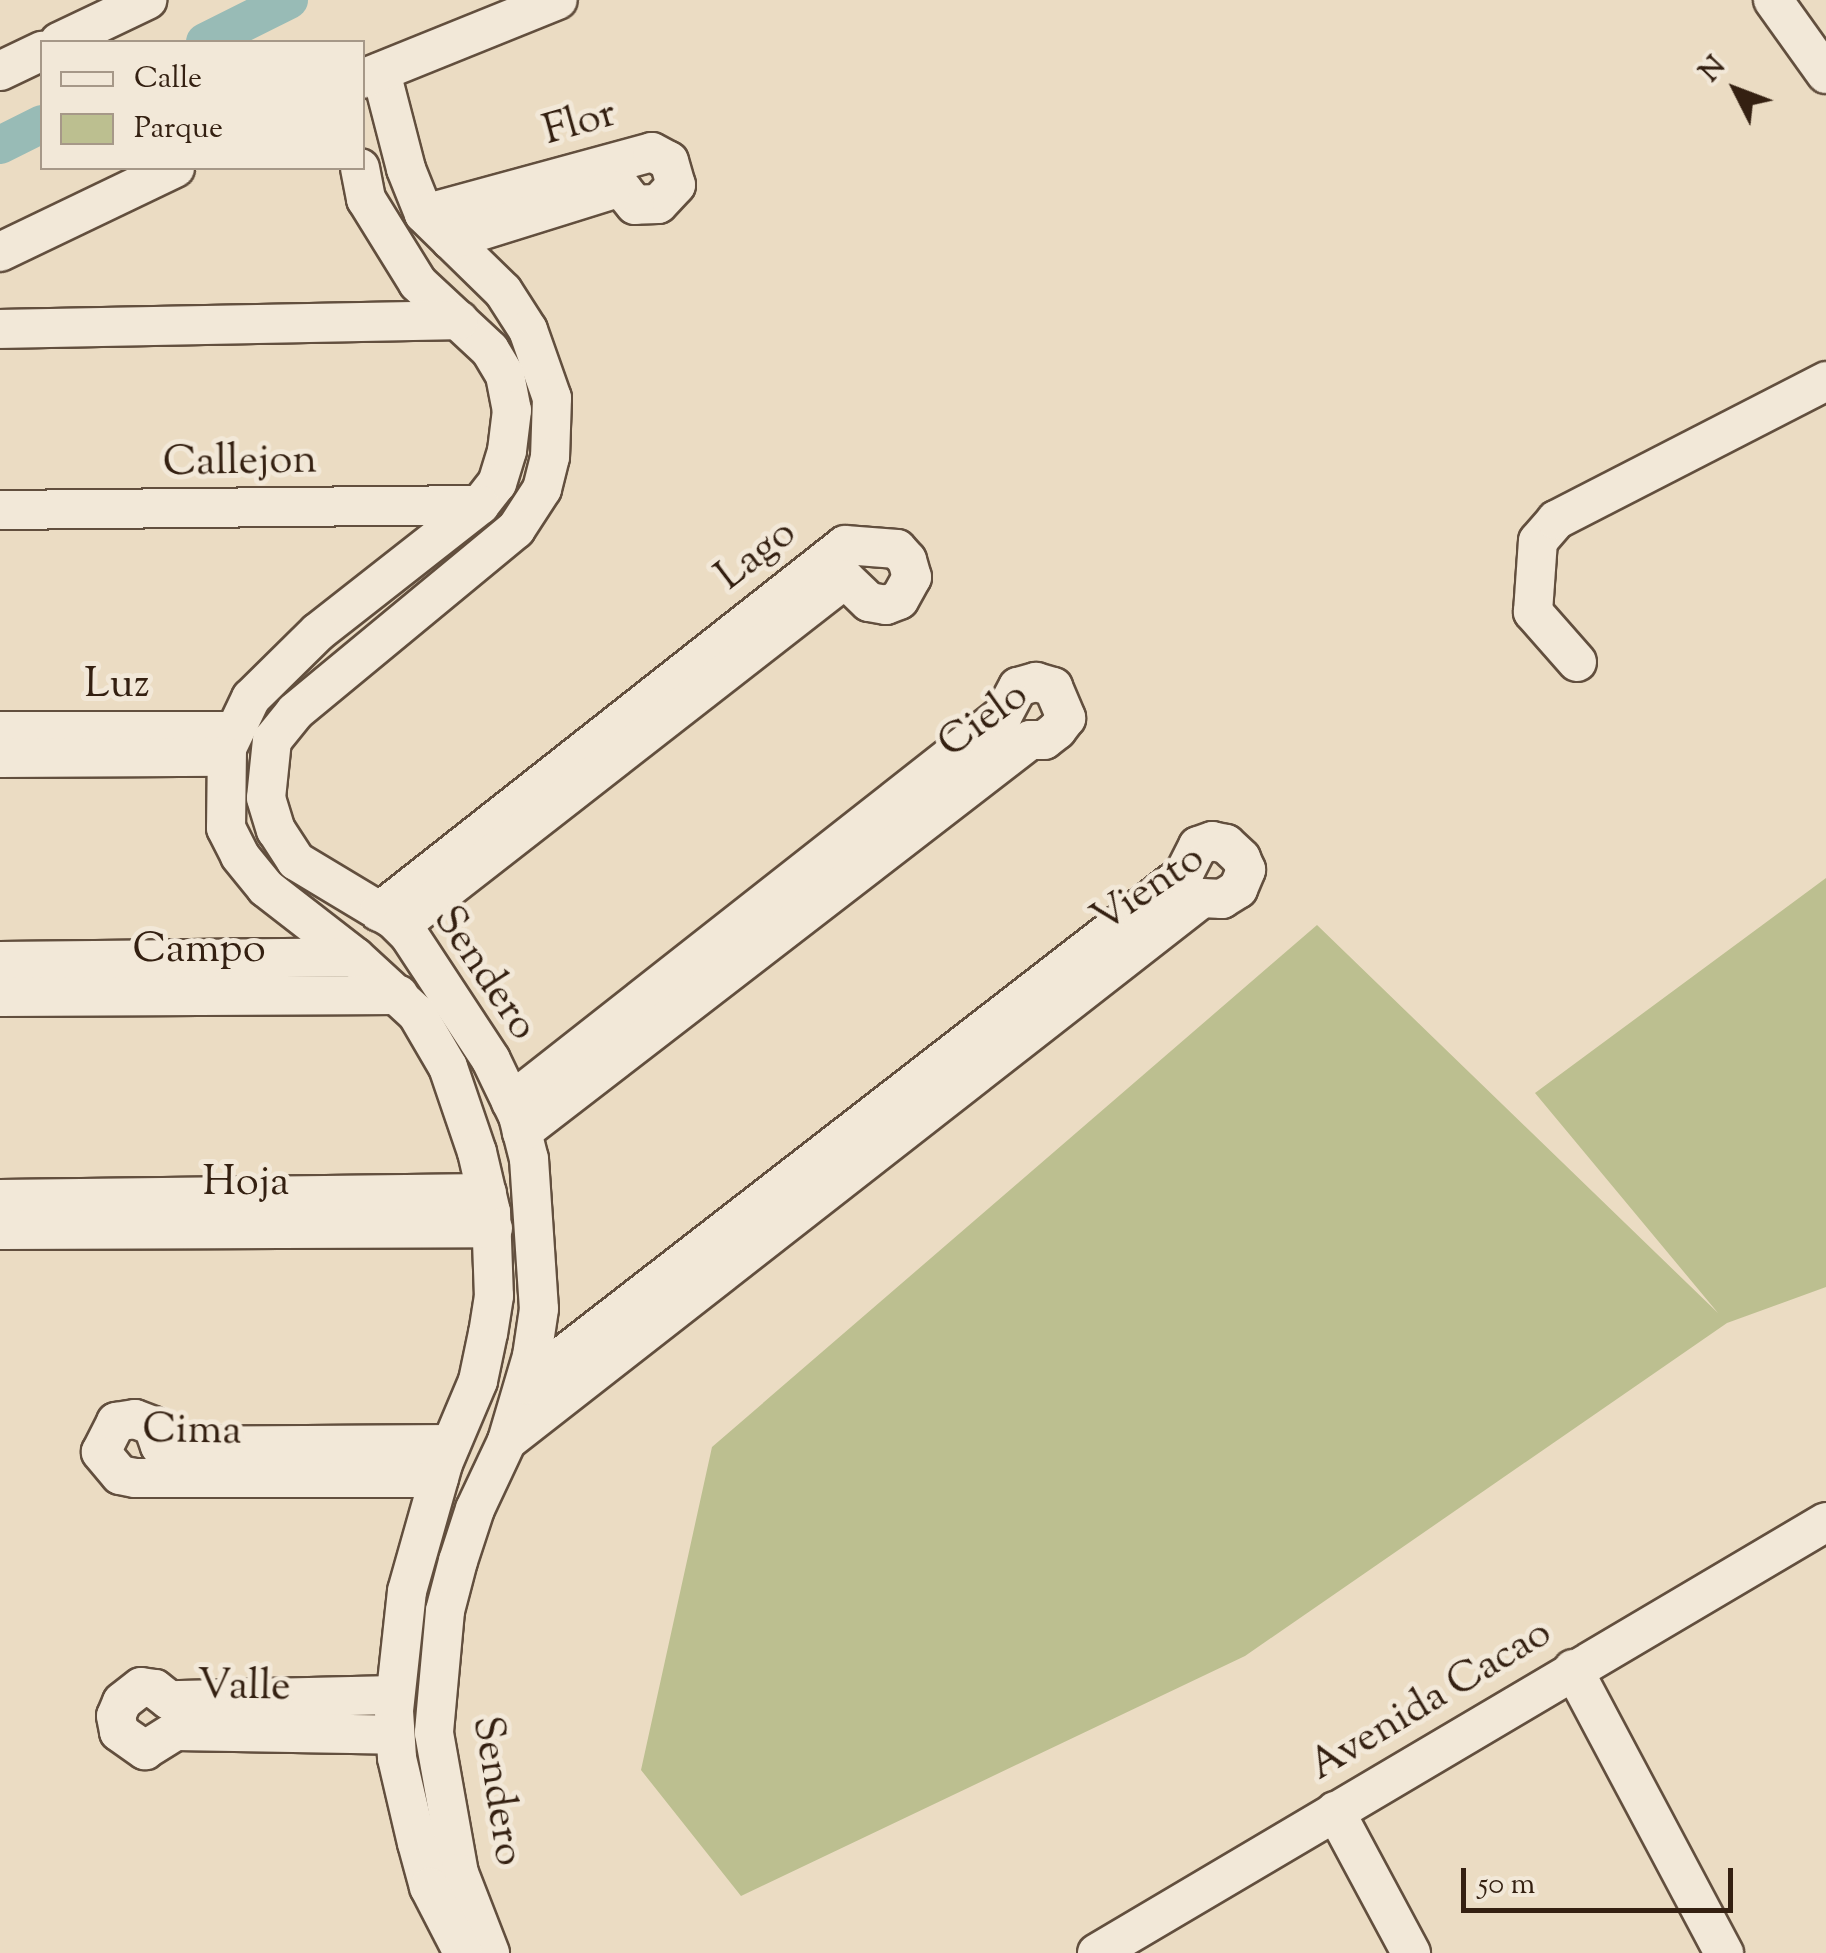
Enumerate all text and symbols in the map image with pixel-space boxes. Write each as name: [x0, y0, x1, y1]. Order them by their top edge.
legend: [40, 40, 365, 170]
north arrow: [1686, 40, 1786, 140]
text: N: [1691, 48, 1736, 92]
text: Calle: [134, 58, 202, 101]
street label: Flor: [538, 90, 622, 158]
text: Parque: [134, 108, 223, 151]
street label: Callejon: [162, 436, 318, 490]
street label: Lago: [707, 509, 807, 603]
street label: Luz: [84, 661, 150, 711]
street label: Cielo: [929, 672, 1039, 770]
street label: Viento: [1083, 834, 1215, 946]
street label: Sendero: [421, 897, 547, 1051]
street label: Campo: [132, 926, 266, 976]
street label: Hoja: [203, 1159, 289, 1209]
street label: Cima: [142, 1406, 242, 1458]
street label: Avenida Cacao: [1301, 1609, 1561, 1793]
street label: Valle: [197, 1662, 291, 1714]
street label: Sendero: [459, 1713, 533, 1869]
scale bar: [1466, 1848, 1738, 1910]
text: 50 m: [1478, 1864, 1535, 1907]

